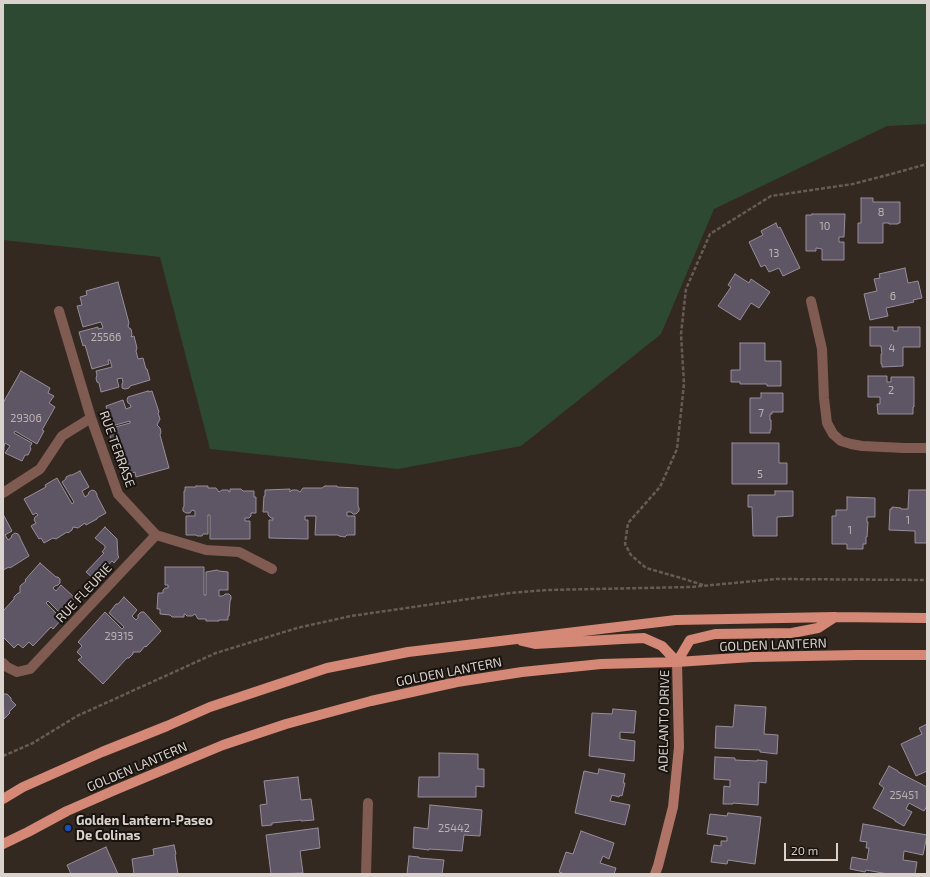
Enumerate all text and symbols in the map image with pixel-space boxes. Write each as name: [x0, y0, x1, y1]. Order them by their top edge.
house number: 8: [878, 205, 884, 219]
house number: 10: [819, 219, 831, 233]
house number: 13: [769, 246, 779, 260]
house number: 6: [890, 289, 896, 303]
house number: 25566: [91, 330, 121, 344]
house number: 4: [889, 341, 895, 355]
house number: 2: [888, 383, 894, 397]
house number: 7: [758, 406, 764, 420]
street label: RUE TERRASE: [96, 409, 138, 489]
house number: 29306: [10, 411, 42, 425]
house number: 5: [757, 467, 763, 481]
house number: 1: [906, 513, 910, 527]
house number: 1: [848, 523, 852, 537]
street label: RUE FLEURIE: [53, 560, 115, 626]
house number: 29315: [105, 629, 133, 643]
street label: GOLDEN LANTERN: [719, 635, 827, 655]
street label: GOLDEN LANTERN: [395, 654, 503, 690]
street label: ADELANTO DRIVE: [655, 670, 673, 772]
street label: GOLDEN LANTERN: [84, 739, 190, 795]
house number: 25451: [889, 788, 919, 802]
place label: Golden Lantern-Paseo De Colinas: [76, 813, 213, 844]
house number: 25442: [438, 821, 470, 835]
marker: Golden Lantern-Paseo De Colinas: [63, 823, 73, 833]
scale bar: [786, 835, 840, 861]
text: 20 m: [791, 843, 818, 857]

